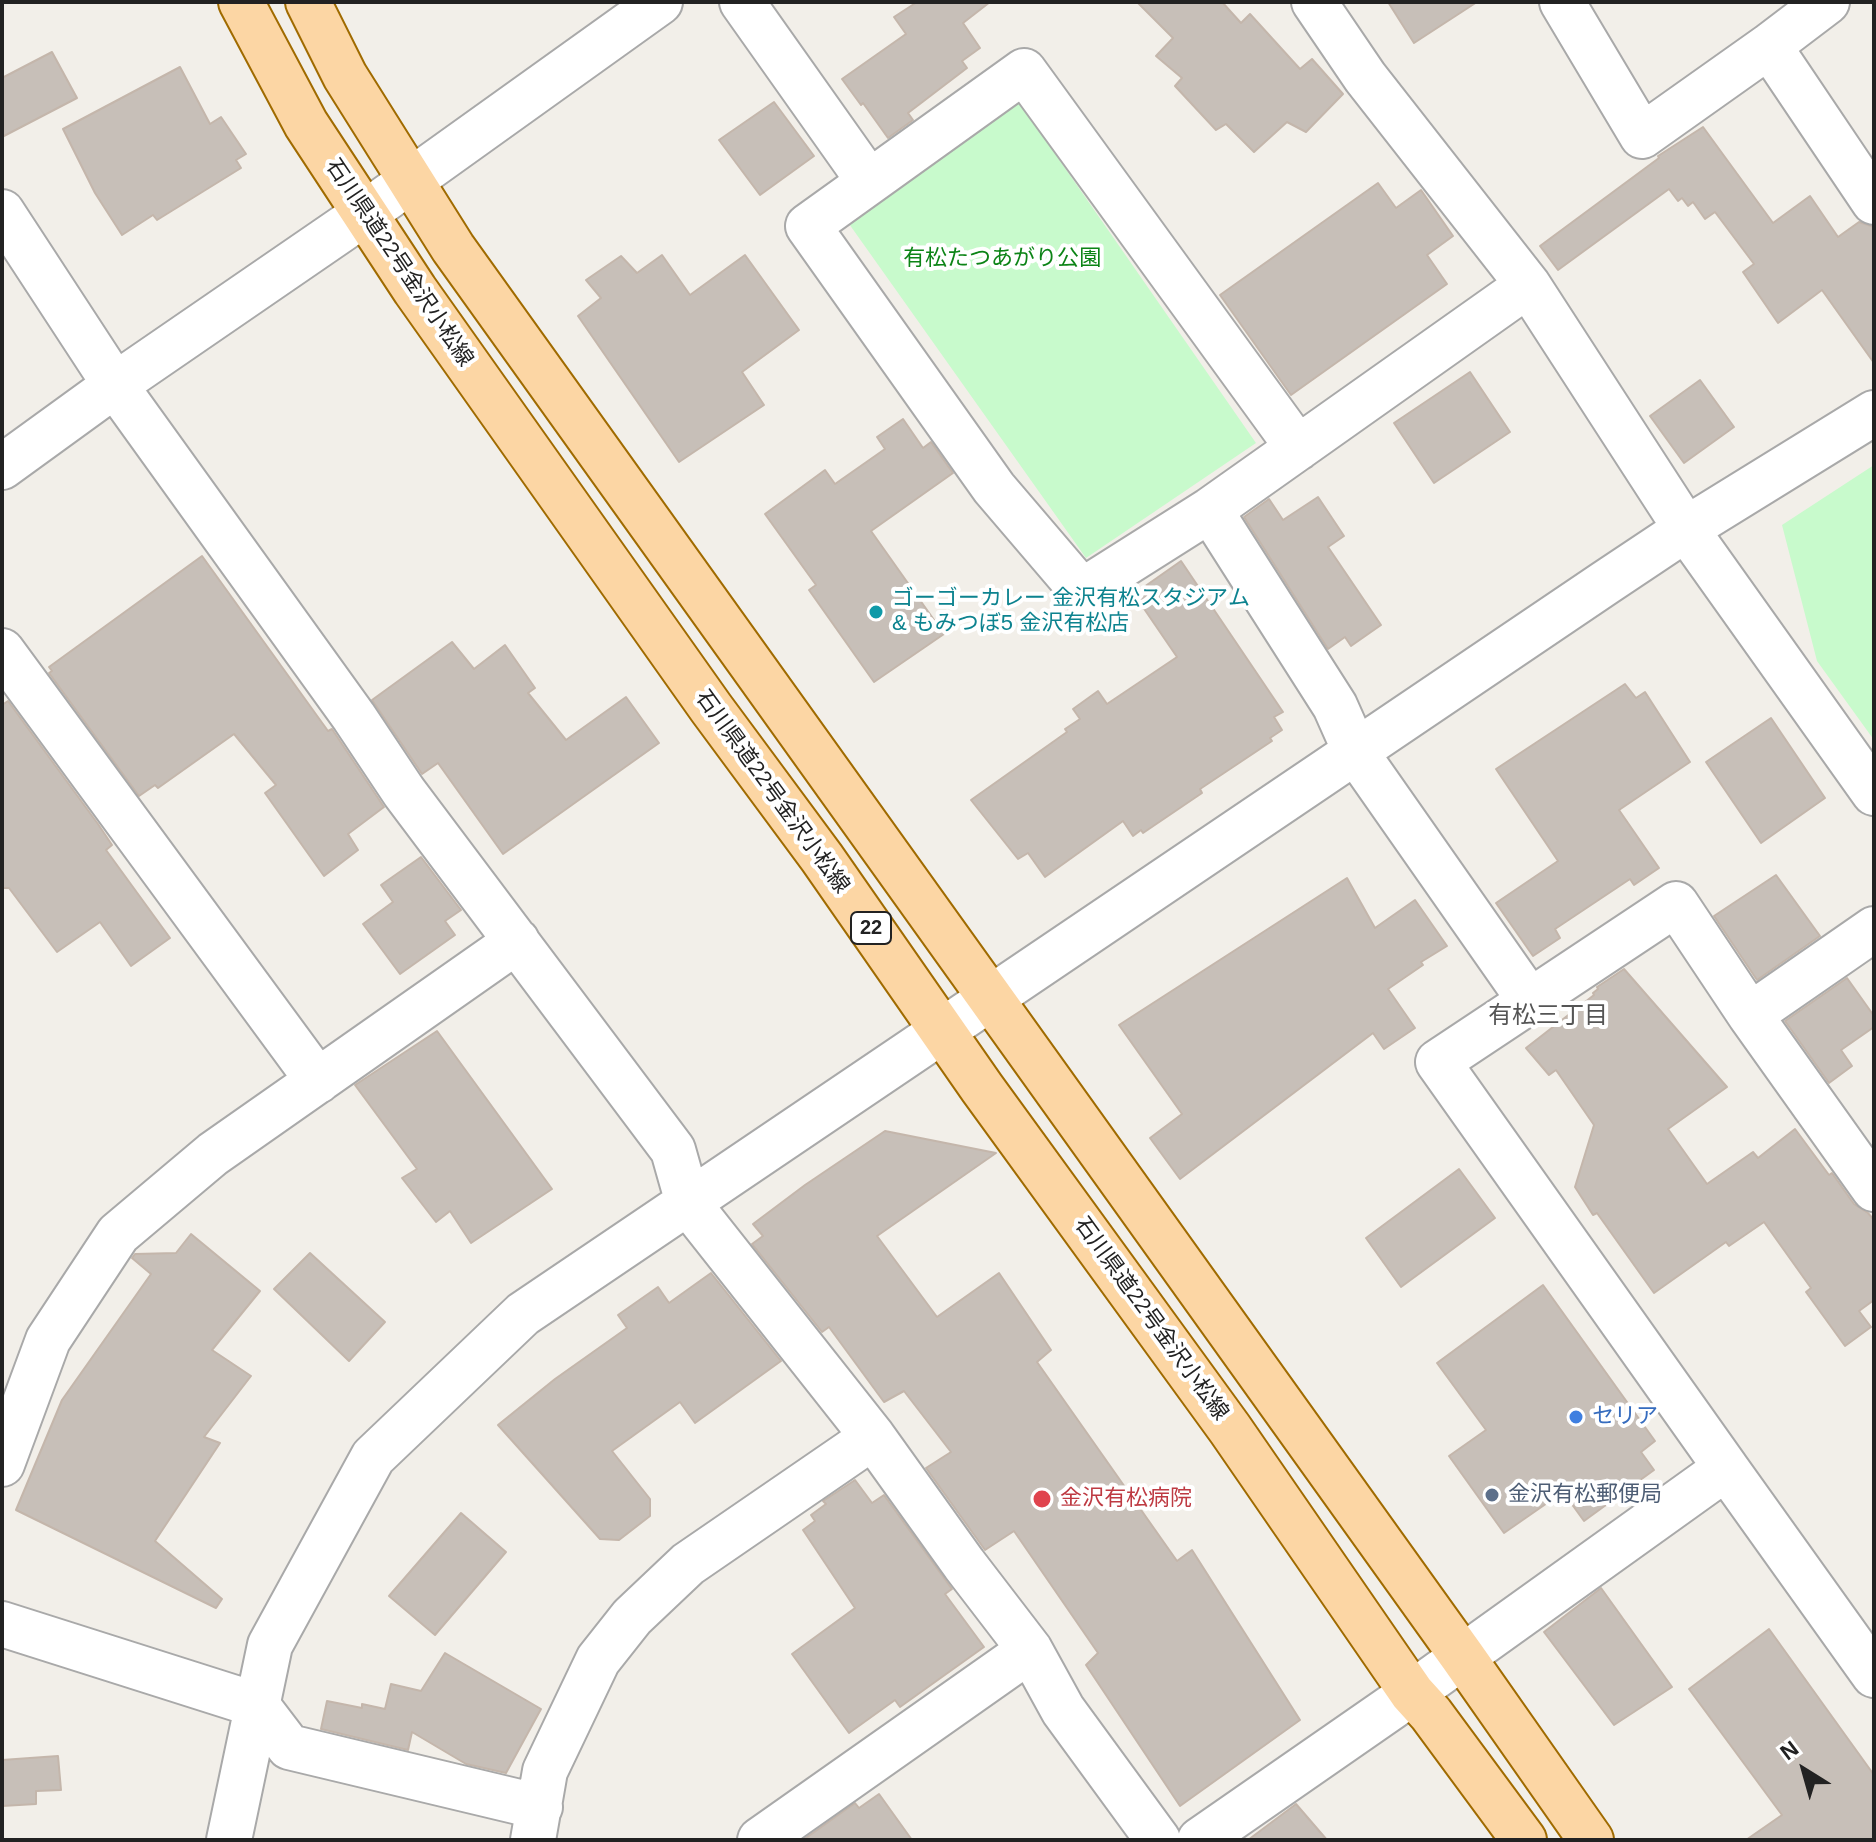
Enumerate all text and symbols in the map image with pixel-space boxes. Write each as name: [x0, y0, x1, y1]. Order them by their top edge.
street label: 石川県道22号金沢小松線: [320, 154, 478, 372]
park label: 有松たつあがり公園: [903, 246, 1101, 272]
place label: ゴーゴーカレー 金沢有松スタジアム & もみつぼ5 金沢有松店: [892, 586, 1250, 638]
marker: ゴーゴーカレー 金沢有松スタジアム & もみつぼ5 金沢有松店: [867, 603, 885, 621]
street label: 石川県道22号金沢小松線: [689, 685, 855, 899]
road number: 22: [851, 912, 891, 944]
district label: 有松三丁目: [1488, 1002, 1608, 1030]
street label: 石川県道22号金沢小松線: [1068, 1212, 1234, 1426]
place label: セリア: [1592, 1404, 1658, 1430]
marker: セリア: [1567, 1408, 1585, 1426]
place label: 金沢有松郵便局: [1508, 1482, 1662, 1508]
place label: 金沢有松病院: [1060, 1486, 1192, 1512]
marker: 金沢有松郵便局: [1483, 1486, 1501, 1504]
marker: 金沢有松病院: [1031, 1488, 1053, 1510]
north arrow: [1764, 1730, 1844, 1810]
text: N: [1775, 1736, 1803, 1765]

